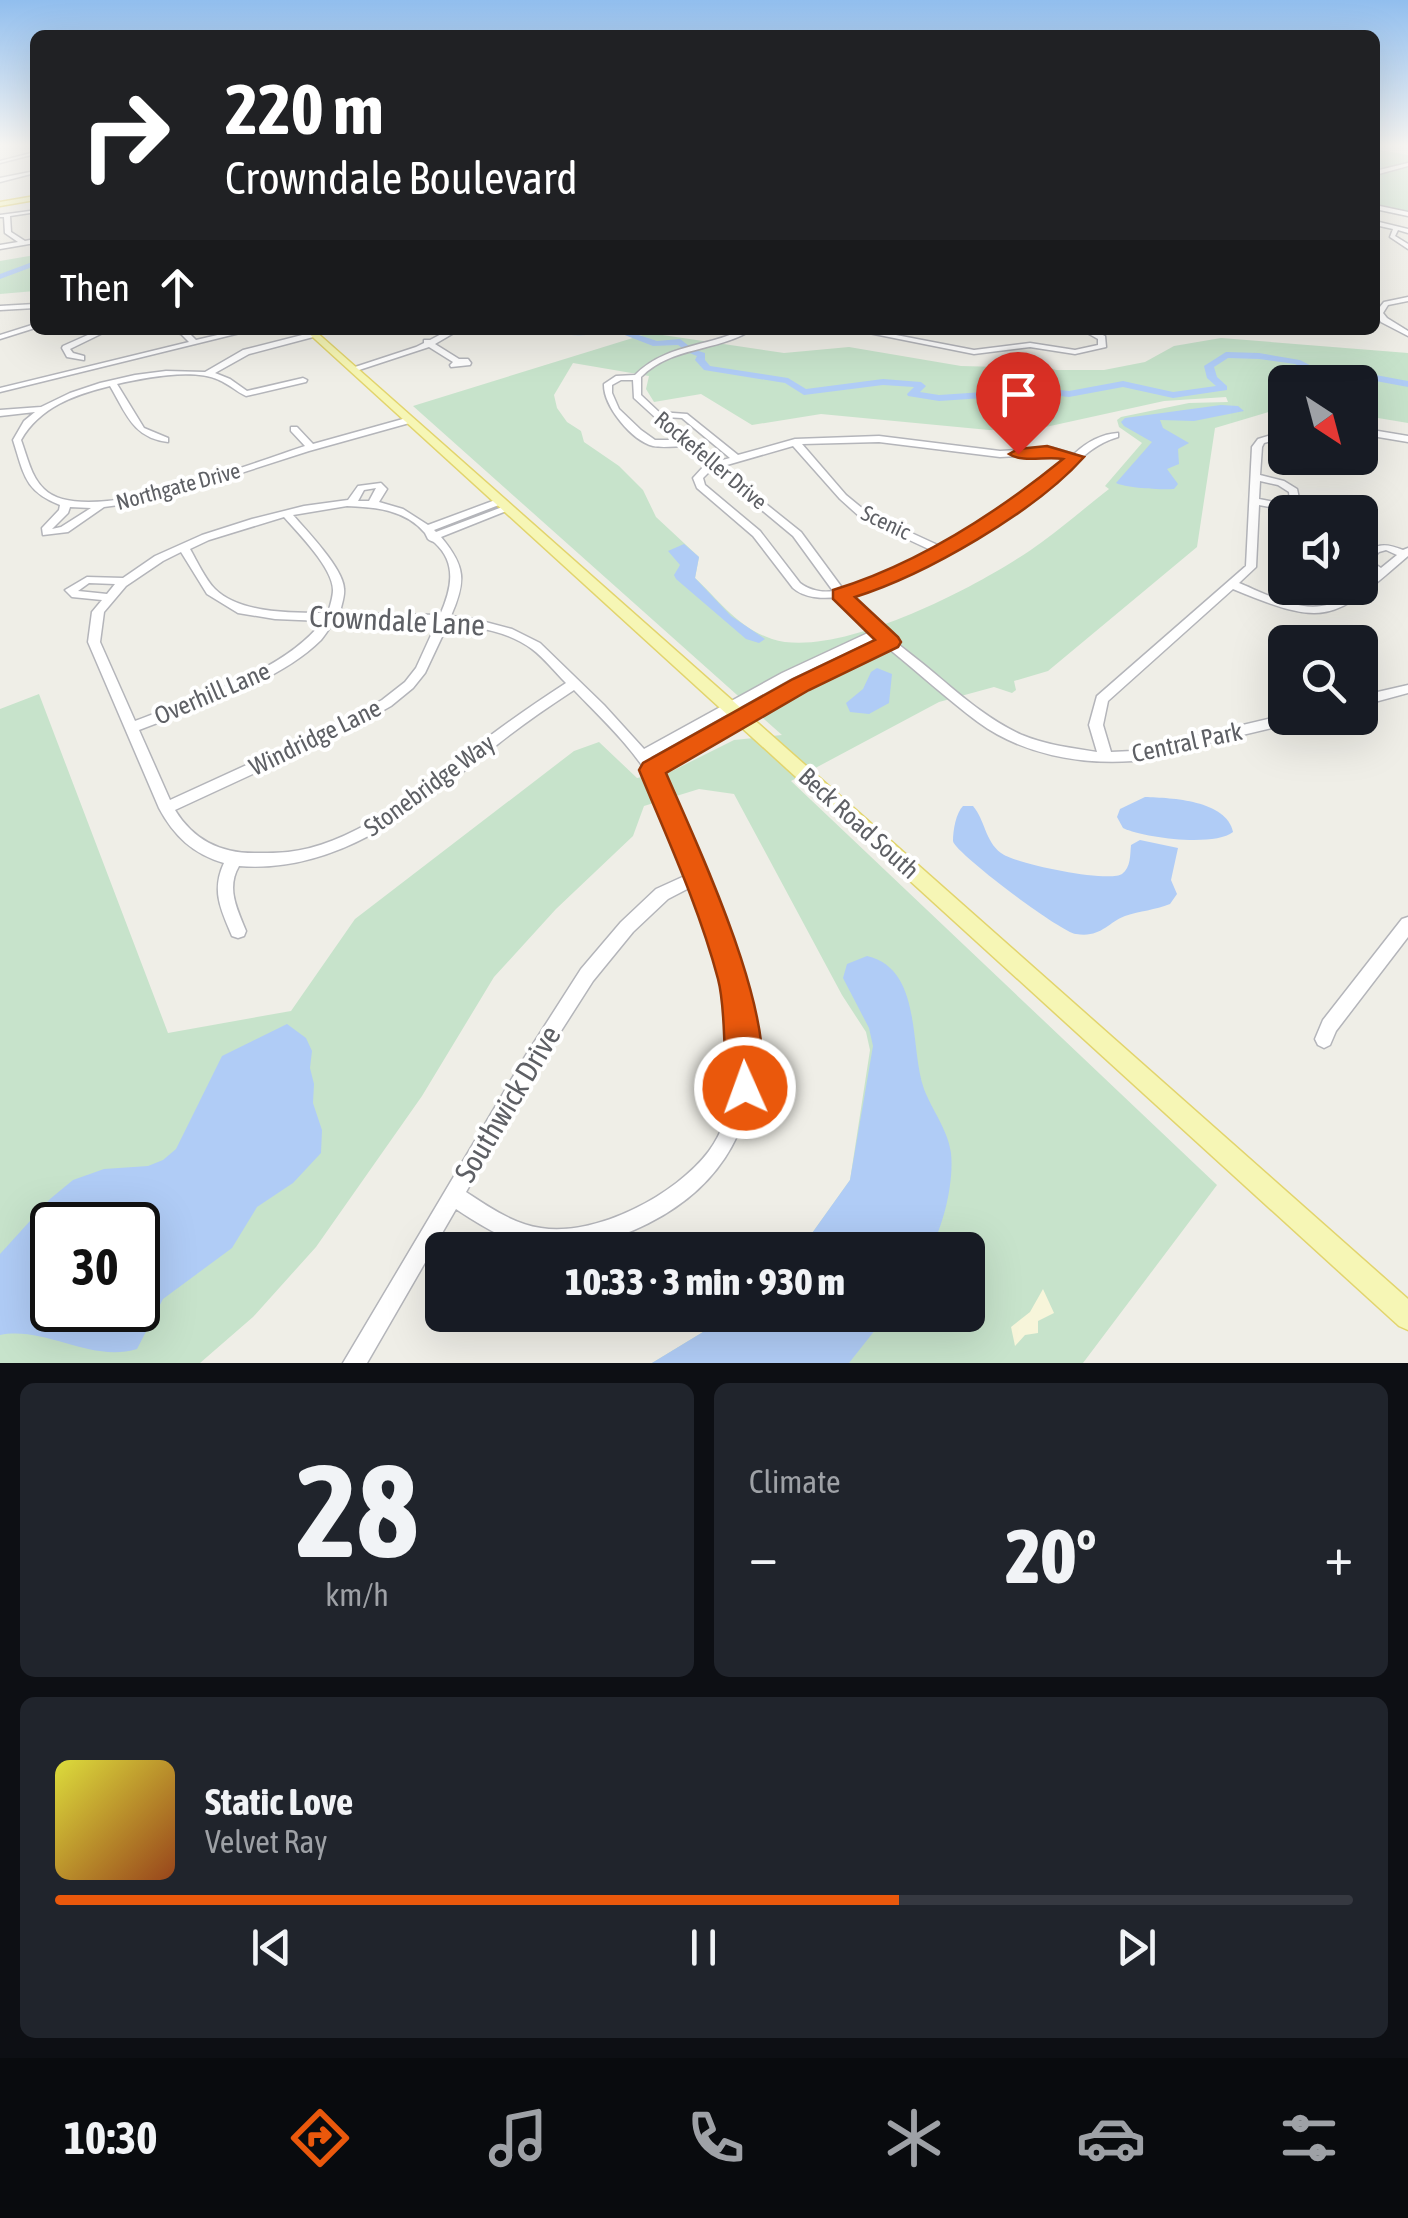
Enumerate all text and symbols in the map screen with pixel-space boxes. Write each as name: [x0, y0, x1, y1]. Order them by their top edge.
text: 220 m: [225, 69, 384, 149]
icon: right: [60, 70, 190, 200]
text: Crowndale Boulevard: [225, 152, 578, 204]
icon: ahead: [150, 260, 205, 315]
text: Then: [60, 266, 130, 309]
pin: [976, 352, 1061, 455]
north arrow: [1268, 365, 1378, 475]
map controls: [1268, 365, 1378, 735]
icon: arrive: [991, 367, 1046, 422]
street label: Rockefeller Drive: [650, 406, 772, 514]
street label: Northgate Drive: [113, 457, 243, 515]
button: sound: [1268, 495, 1378, 605]
street label: Scenic: [857, 499, 915, 545]
street label: Crowndale Lane: [308, 598, 486, 642]
button: search: [1268, 625, 1378, 735]
street label: Overhill Lane: [150, 656, 274, 730]
street label: Windridge Lane: [245, 693, 385, 781]
street label: Central Park: [1129, 717, 1245, 767]
street label: Stonebridge Way: [359, 728, 499, 842]
street label: Beck Road South: [793, 762, 925, 884]
street label: Southwick Drive: [447, 1019, 567, 1188]
position arrow: [693, 1036, 797, 1140]
speed limit sign: 30: [30, 1202, 160, 1332]
text: 10:33 · 3 min · 930 m: [565, 1260, 845, 1303]
text: 28: [296, 1436, 418, 1585]
text: Climate: [749, 1463, 841, 1500]
text: 20°: [1005, 1513, 1097, 1599]
text: −: [749, 1524, 778, 1587]
text: +: [1324, 1524, 1353, 1587]
text: km/h: [325, 1576, 389, 1613]
text: Static Love: [205, 1780, 353, 1823]
text: Velvet Ray: [205, 1823, 327, 1860]
icon: previous: [244, 1920, 299, 1975]
icon: pause: [676, 1920, 731, 1975]
icon: next: [1109, 1920, 1164, 1975]
icon: directions: [285, 2103, 355, 2173]
icon: music: [483, 2103, 553, 2173]
icon: phone: [681, 2103, 751, 2173]
icon: climate: [879, 2103, 949, 2173]
icon: car: [1076, 2103, 1146, 2173]
icon: filters: [1274, 2103, 1344, 2173]
text: 10:30: [64, 2112, 157, 2164]

